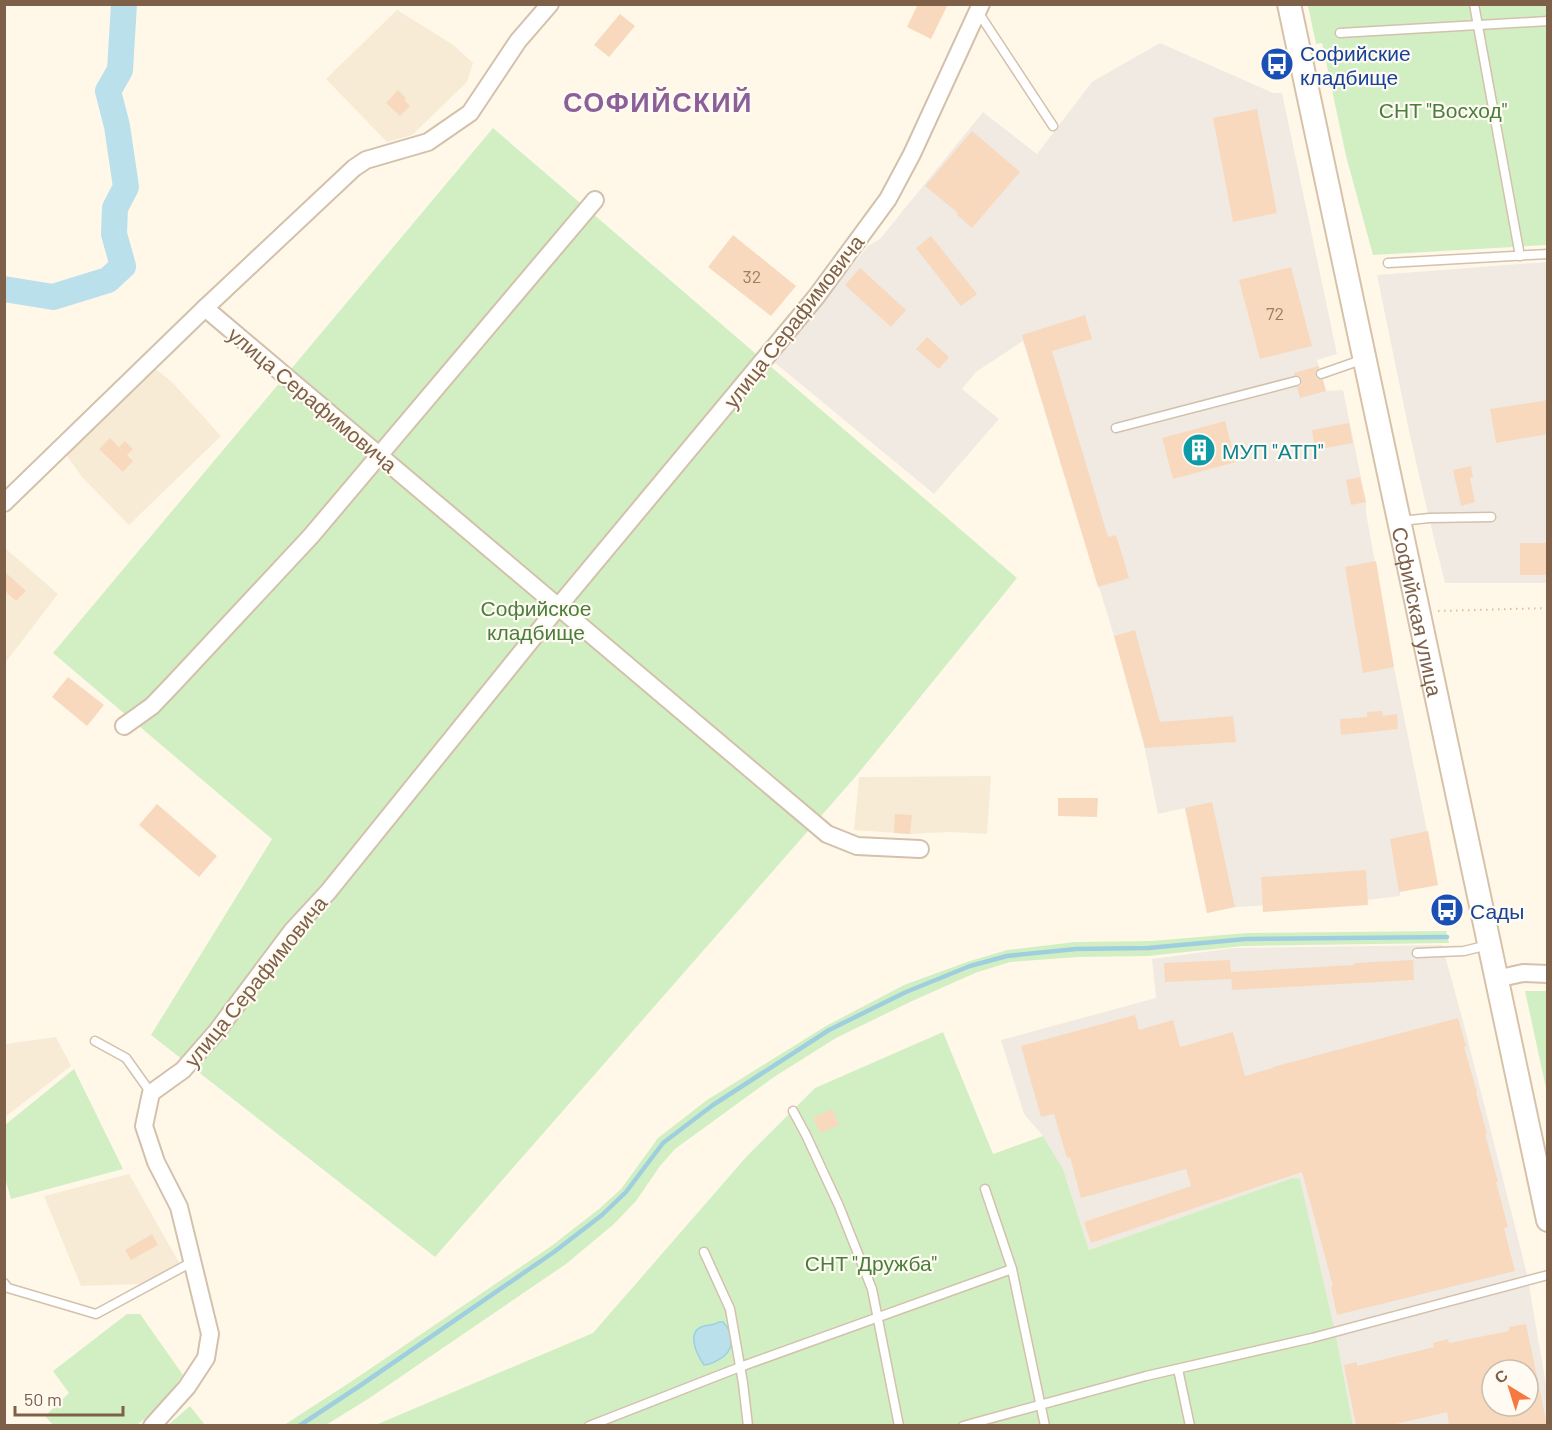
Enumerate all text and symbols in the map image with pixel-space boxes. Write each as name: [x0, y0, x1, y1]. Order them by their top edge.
place label: Софийские кладбище: [1300, 40, 1411, 89]
bus stop icon: Софийские кладбище: [1259, 46, 1295, 82]
district label: СОФИЙСКИЙ: [563, 85, 753, 117]
park label: СНТ "Восход": [1379, 97, 1507, 122]
street label: улица Серафимовича: [718, 229, 869, 413]
house number: 32: [743, 265, 761, 287]
house number: 72: [1266, 302, 1284, 324]
street label: улица Серафимовича: [223, 321, 403, 477]
building icon: МУП "АТП": [1181, 432, 1217, 468]
place label: МУП "АТП": [1222, 438, 1323, 463]
street label: Софийская улица: [1388, 524, 1449, 699]
park label: Софийское кладбище: [481, 595, 591, 644]
street label: улица Серафимовича: [178, 890, 332, 1072]
bus stop icon: Сады: [1429, 892, 1465, 928]
place label: Сады: [1470, 898, 1524, 923]
park label: СНТ "Дружба": [805, 1250, 937, 1275]
north arrow: [1480, 1358, 1540, 1418]
text: С: [1490, 1364, 1511, 1387]
scale bar: [15, 1379, 123, 1417]
text: 50 m: [24, 1388, 62, 1410]

